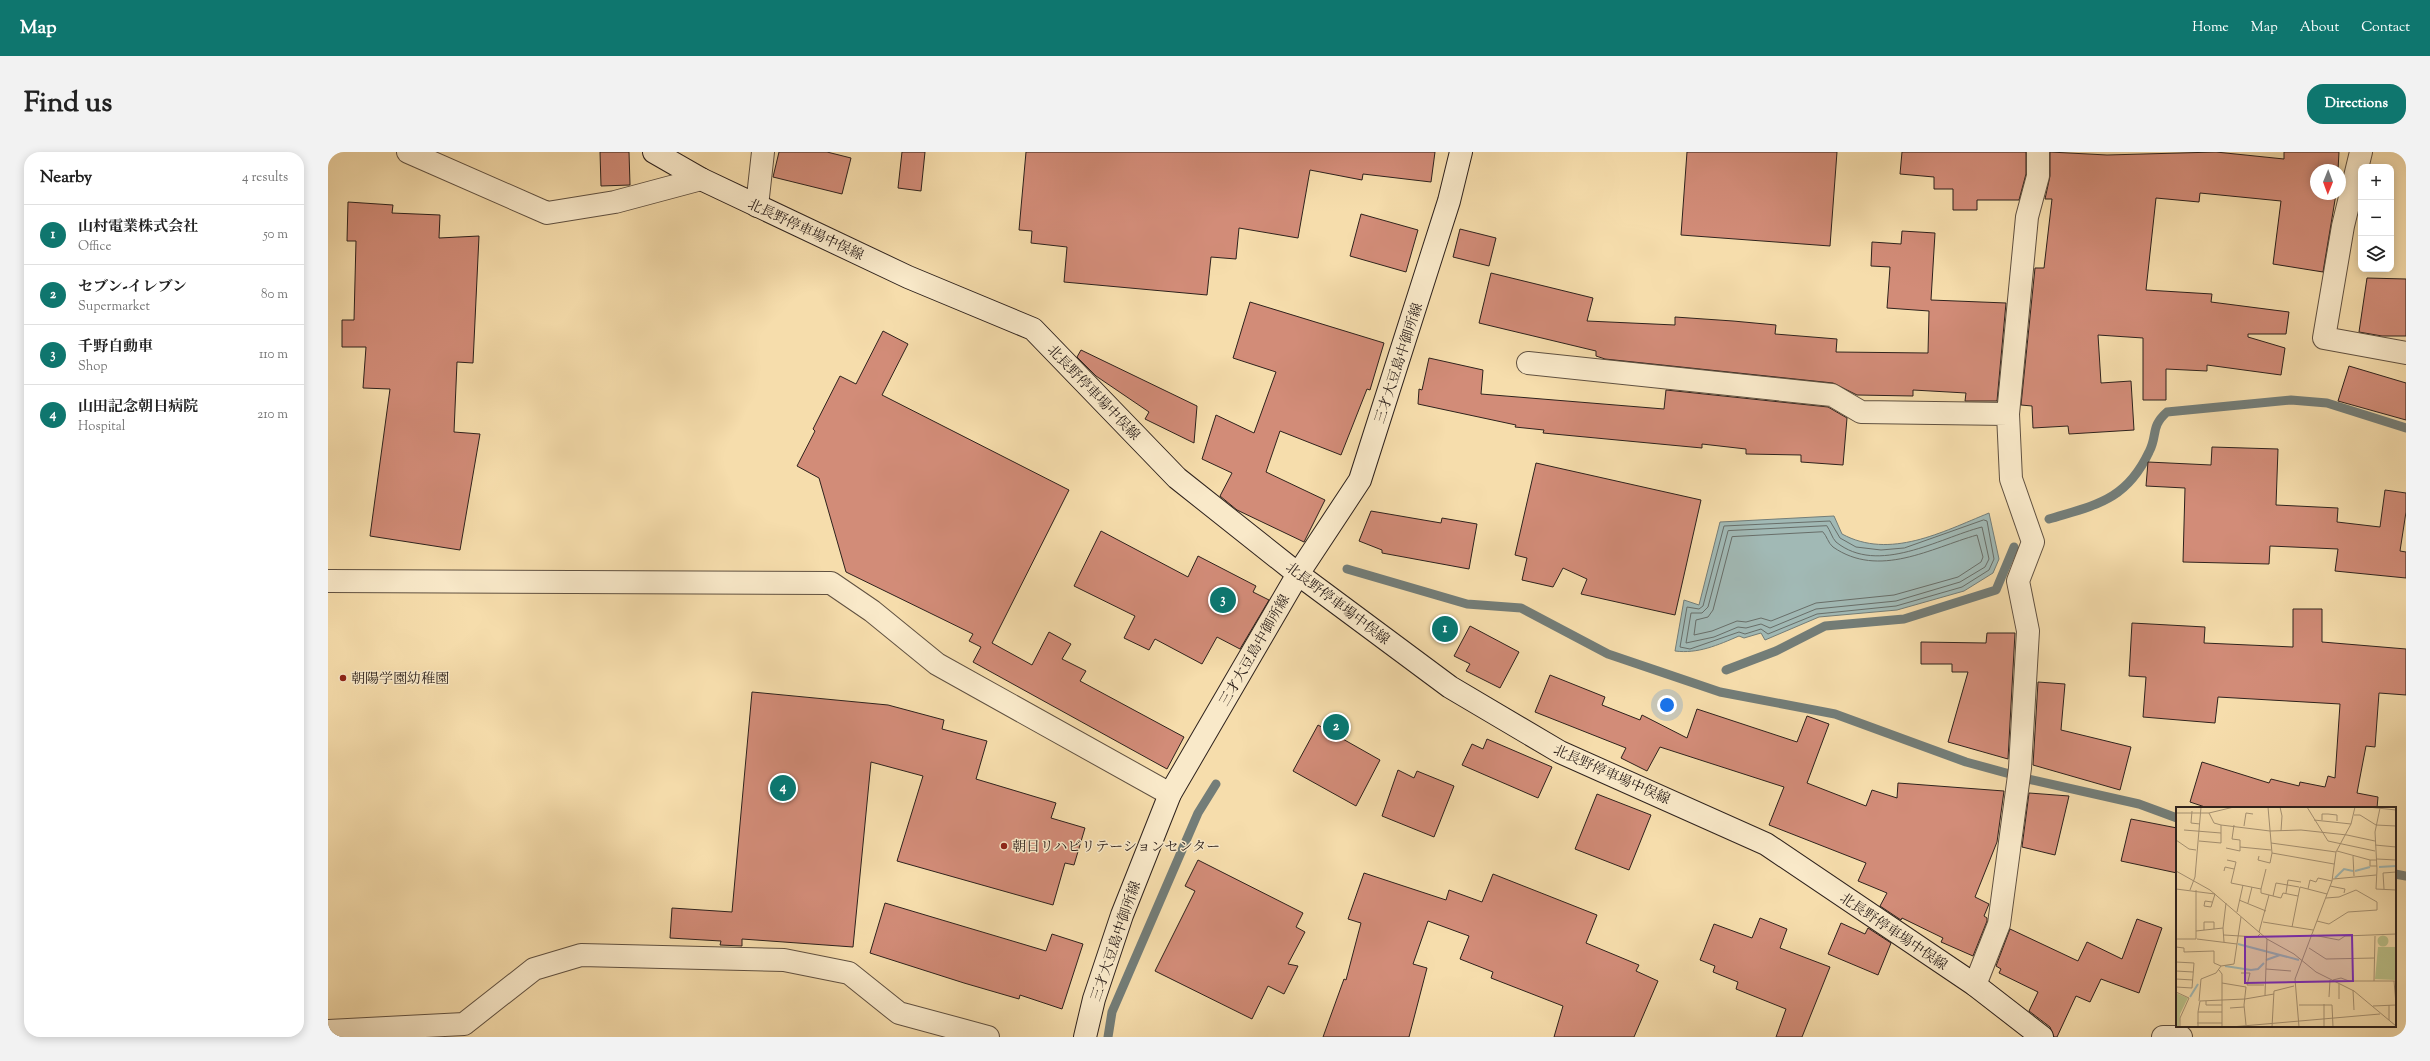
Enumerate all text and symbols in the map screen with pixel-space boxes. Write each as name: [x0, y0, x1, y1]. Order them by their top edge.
text: Map: [20, 15, 57, 42]
text: Home: [2192, 18, 2229, 38]
text: Map: [2251, 18, 2278, 38]
text: About: [2300, 18, 2339, 38]
text: Contact: [2361, 18, 2410, 38]
text: Find us: [24, 84, 112, 124]
button: Directions: [2307, 84, 2406, 124]
north arrow: [2310, 164, 2346, 200]
map controls: [2358, 164, 2394, 272]
button: +: [2358, 164, 2394, 200]
text: Nearby: [40, 166, 92, 190]
text: 4 results: [242, 169, 288, 187]
street label: 北長野停車場中俣線: [744, 195, 866, 267]
button: −: [2358, 200, 2394, 236]
text: 山村電業株式会社: [78, 217, 198, 238]
text: 1: [51, 226, 55, 244]
text: 50 m: [263, 226, 288, 244]
button: layers: [2358, 236, 2394, 272]
text: Office: [78, 238, 111, 256]
text: セブン-イレブン: [78, 277, 187, 298]
text: 2: [50, 286, 56, 304]
text: 80 m: [261, 286, 288, 304]
text: Supermarket: [78, 298, 150, 316]
street label: 三才大豆島中御所線: [1371, 301, 1429, 427]
text: 千野自動車: [78, 337, 153, 358]
street label: 北長野停車場中俣線: [1042, 341, 1144, 446]
text: 3: [50, 346, 56, 364]
text: 110 m: [259, 346, 288, 364]
text: Shop: [78, 358, 107, 376]
text: 山田記念朝日病院: [78, 397, 198, 418]
text: 4: [50, 406, 56, 424]
text: 210 m: [257, 406, 288, 424]
text: Hospital: [78, 418, 125, 436]
street label: 北長野停車場中俣線: [1280, 559, 1393, 650]
pin: 3: [1210, 585, 1236, 615]
street label: 三才大豆島中御所線: [1216, 591, 1296, 711]
pin: 1: [1432, 614, 1458, 644]
place label: 朝陽学園幼稚園: [351, 670, 449, 690]
marker: 朝陽学園幼稚園: [338, 673, 348, 683]
your location: [1657, 695, 1677, 715]
pin: 2: [1323, 712, 1349, 742]
street label: 北長野停車場中俣線: [1550, 741, 1673, 811]
pin: 4: [770, 773, 796, 803]
inset map: [2176, 807, 2396, 1027]
place label: 朝日リハビリテーションセンター: [1012, 838, 1220, 858]
marker: 朝日リハビリテーションセンター: [999, 841, 1009, 851]
street label: 三才大豆島中御所線: [1087, 879, 1147, 1004]
street label: 北長野停車場中俣線: [1835, 889, 1951, 976]

